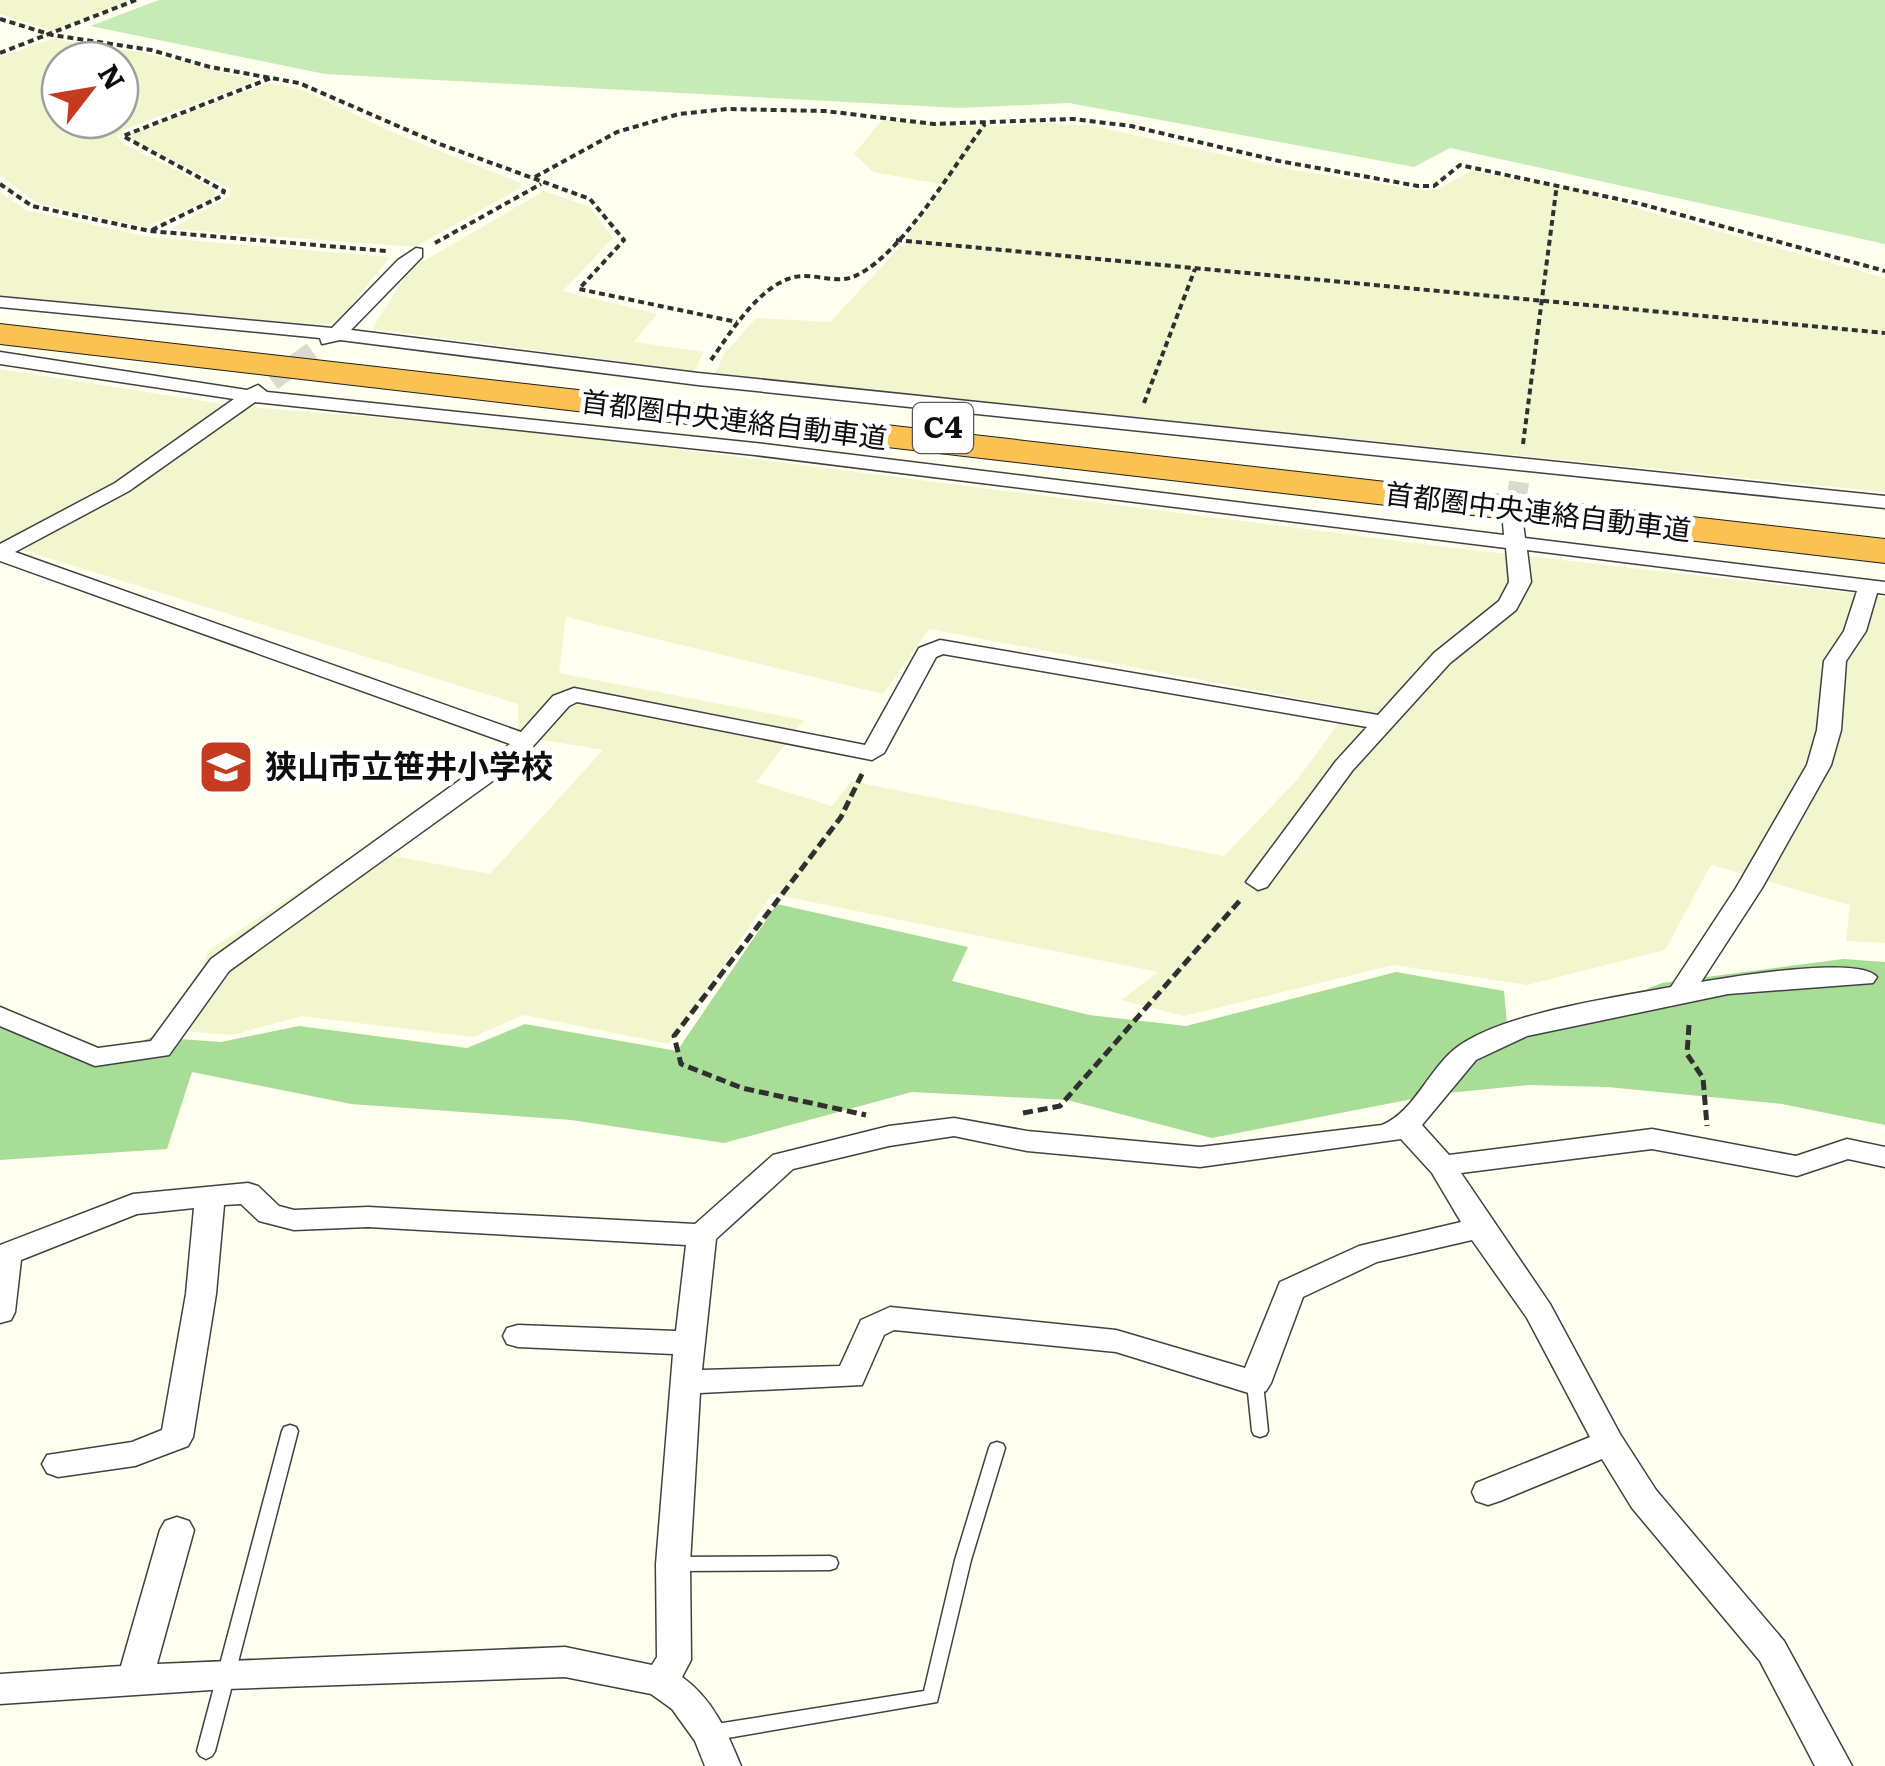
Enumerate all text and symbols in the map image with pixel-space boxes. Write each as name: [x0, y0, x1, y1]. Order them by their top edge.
north arrow: [40, 40, 140, 140]
text: N: [89, 55, 137, 97]
street label: 首都圏中央連絡自動車道: [579, 378, 890, 458]
road number: C4: [913, 403, 973, 453]
street label: 首都圏中央連絡自動車道: [1383, 470, 1694, 550]
school or university icon: 狭山市立笹井小学校: [196, 737, 256, 797]
place label: 狭山市立笹井小学校: [265, 740, 553, 788]

